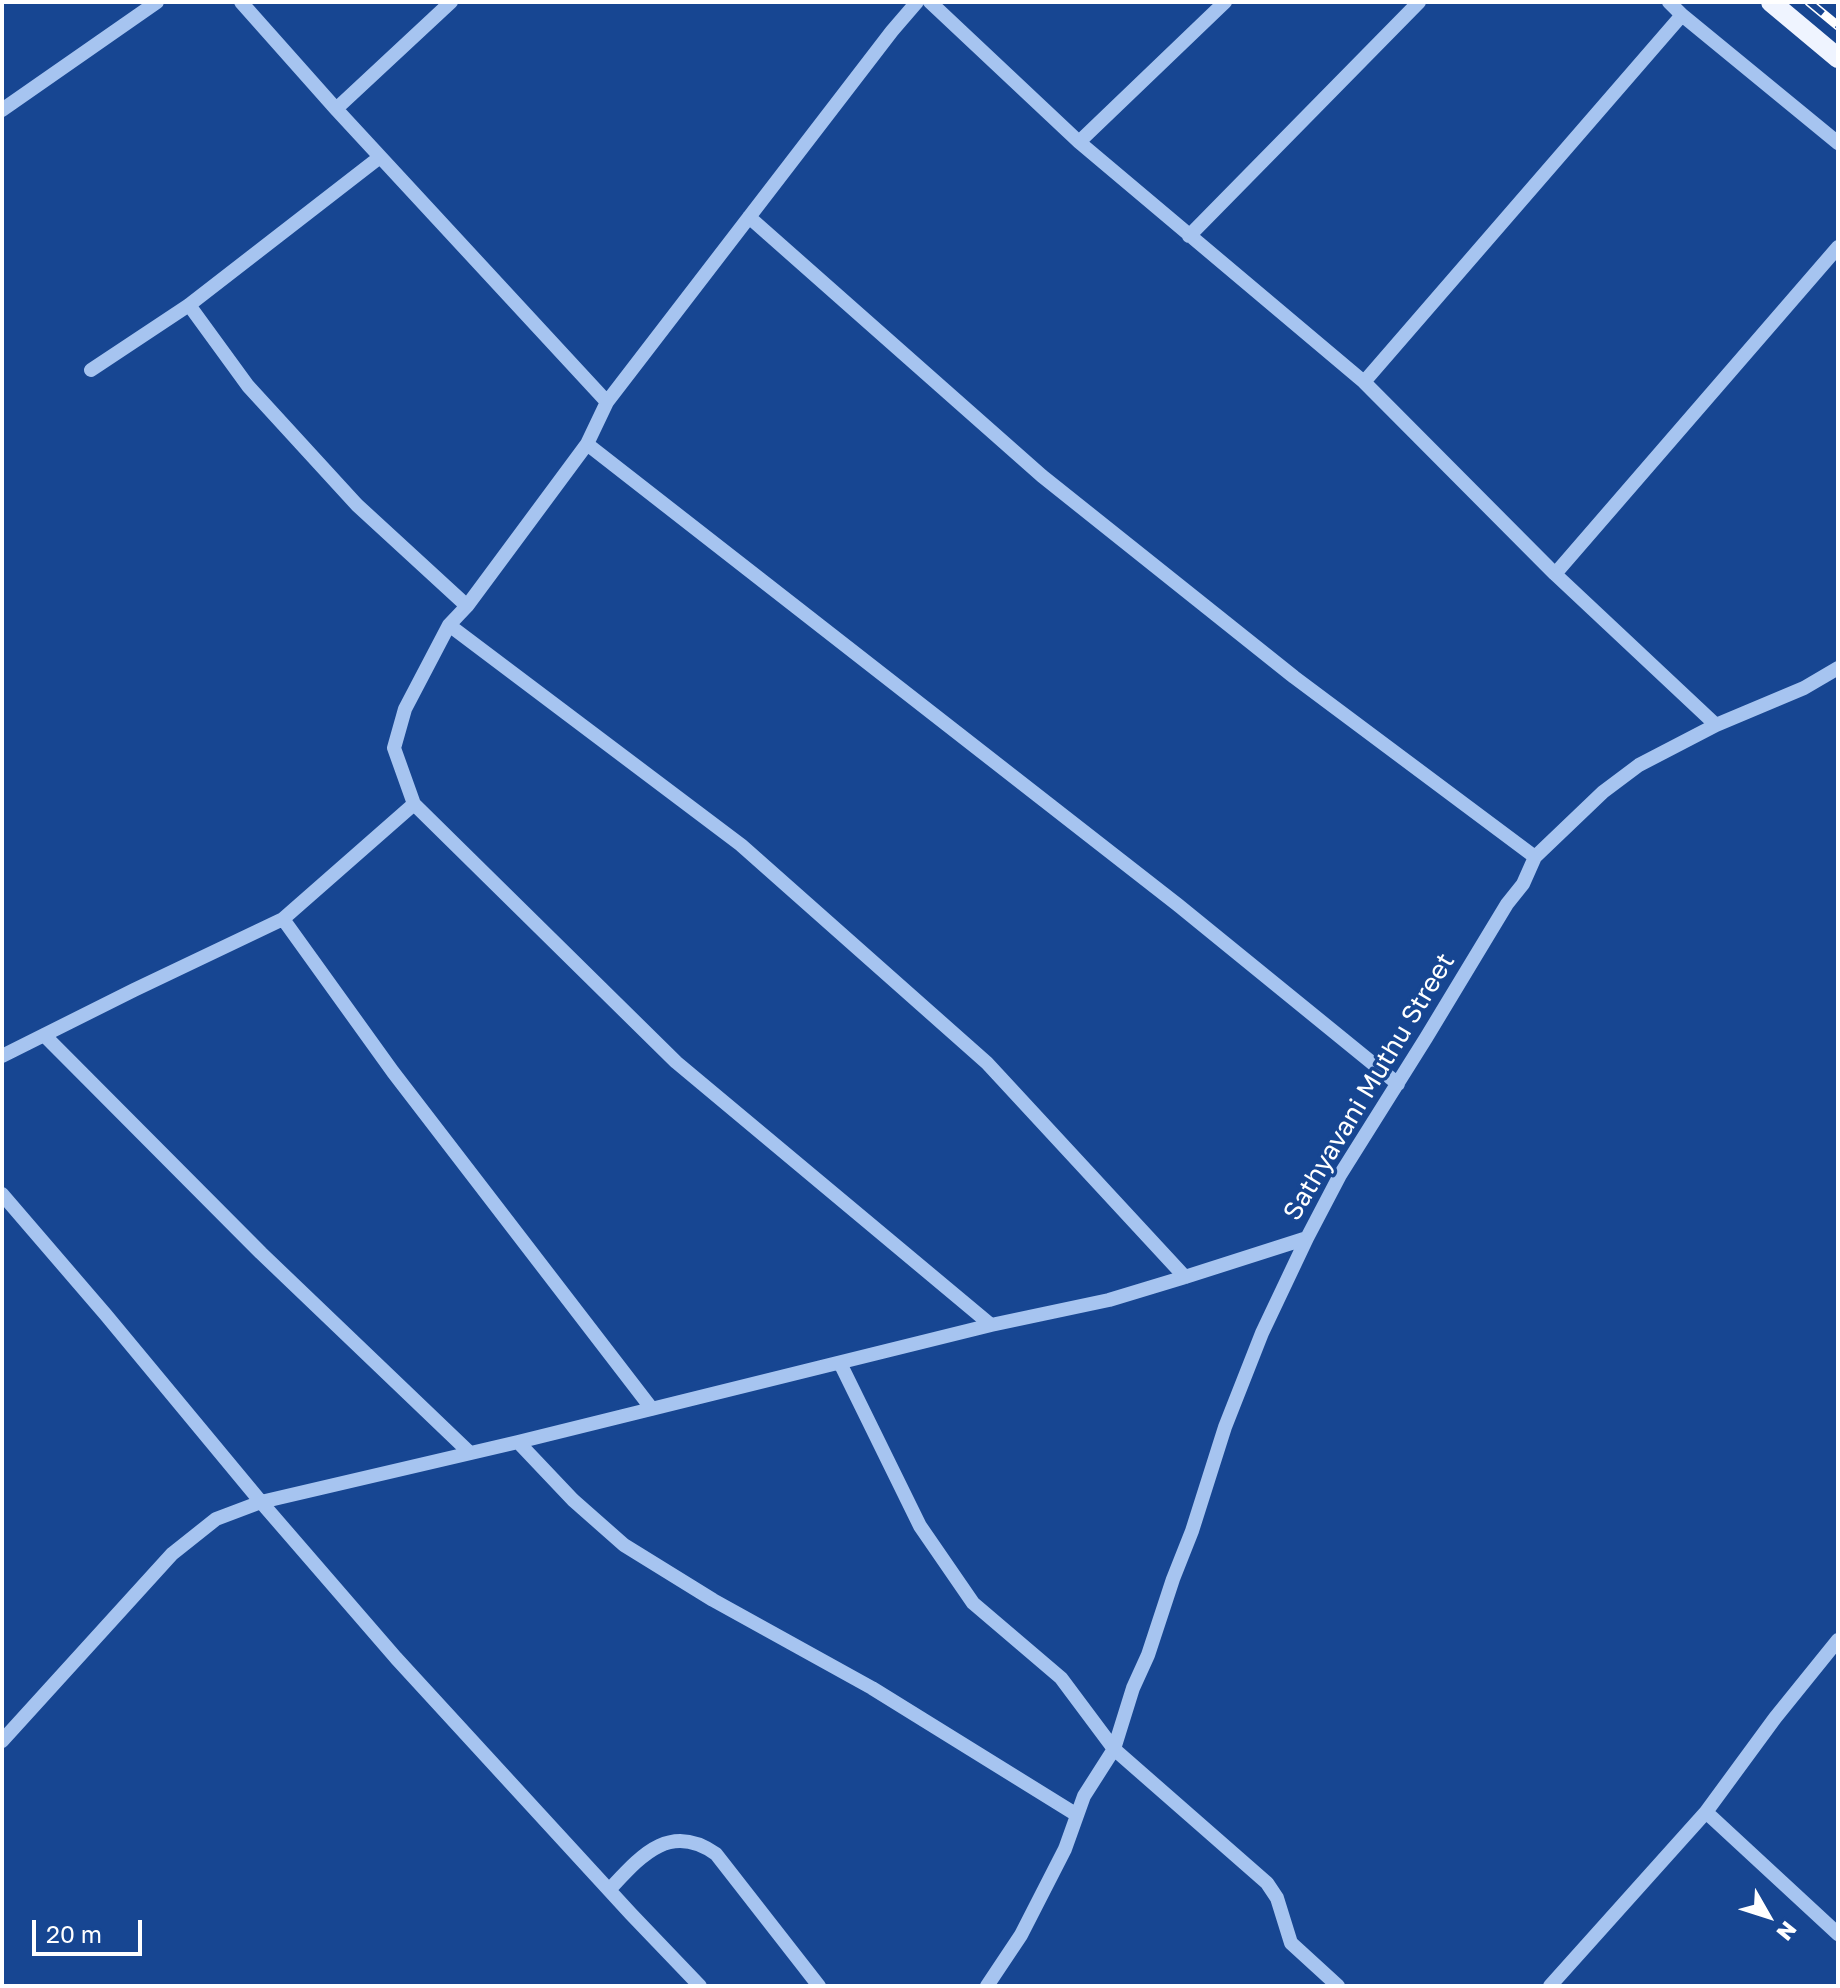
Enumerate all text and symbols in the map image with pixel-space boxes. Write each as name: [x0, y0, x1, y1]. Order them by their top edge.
street label: Sathyavani Muthu Street: [1277, 948, 1461, 1226]
north arrow: [1728, 1876, 1808, 1956]
scale bar: [36, 1904, 146, 1954]
text: N: [1771, 1916, 1803, 1946]
text: 20 m: [46, 1919, 102, 1948]

